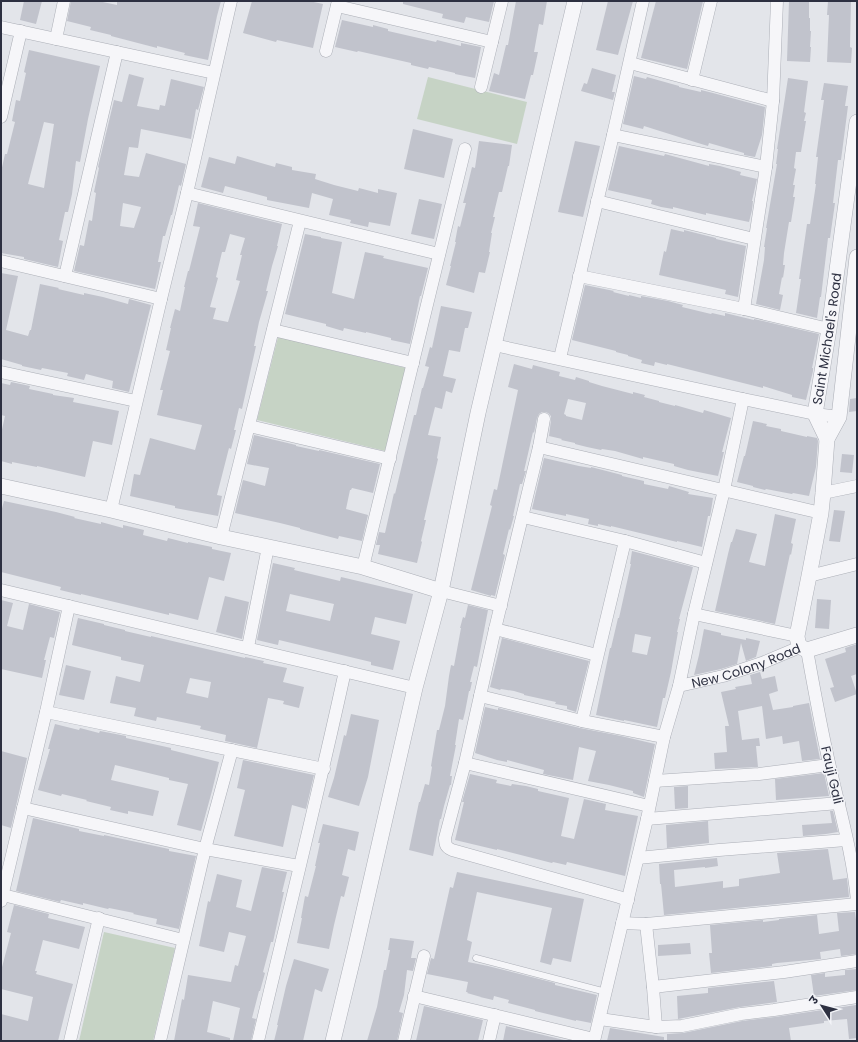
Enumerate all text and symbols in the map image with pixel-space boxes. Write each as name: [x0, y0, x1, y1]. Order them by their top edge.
street label: Saint Michael's Road: [807, 272, 846, 406]
street label: New Colony Road: [689, 638, 803, 692]
street label: Fauji Gali: [816, 744, 848, 806]
north arrow: [802, 986, 842, 1026]
text: उ: [805, 992, 823, 1008]

